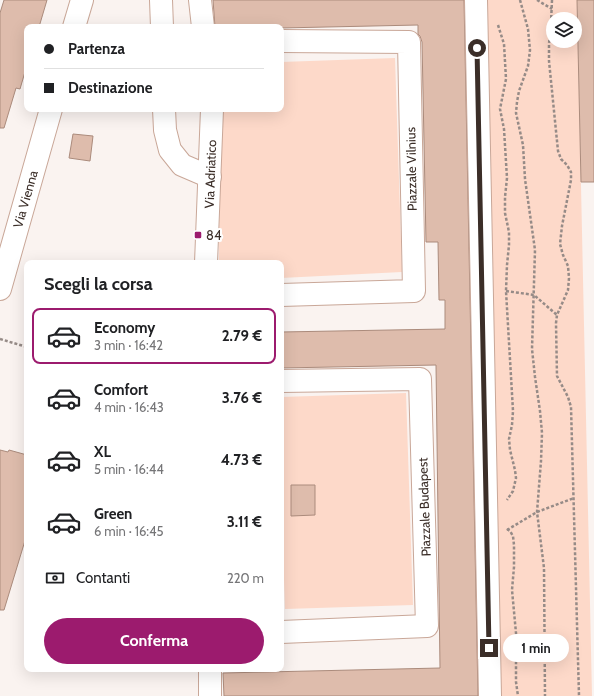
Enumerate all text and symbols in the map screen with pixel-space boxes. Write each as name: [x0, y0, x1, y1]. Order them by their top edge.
map controls: [546, 12, 582, 48]
button: layers: [546, 12, 582, 48]
route start: [468, 39, 486, 57]
text: Partenza: [68, 40, 125, 58]
text: Destinazione: [68, 79, 153, 97]
street label: Piazzale Vilnius: [402, 126, 420, 211]
street label: Via Adriatico: [201, 139, 219, 209]
street label: Via Vienna: [9, 168, 41, 230]
place label: 84: [206, 227, 222, 243]
marker: 84: [193, 230, 203, 240]
text: Scegli la corsa: [44, 273, 153, 295]
icon: car: [46, 318, 82, 354]
text: Economy: [94, 319, 155, 337]
text: 2.79 €: [222, 327, 262, 345]
text: 3 min · 16:42: [94, 337, 163, 353]
icon: car: [46, 380, 82, 416]
text: Comfort: [94, 381, 148, 399]
text: 3.76 €: [222, 389, 262, 407]
text: 4 min · 16:43: [94, 399, 164, 415]
icon: car: [46, 442, 82, 478]
text: XL: [94, 443, 111, 461]
text: 4.73 €: [221, 451, 262, 469]
street label: Piazzale Budapest: [414, 457, 434, 557]
text: 5 min · 16:44: [94, 461, 164, 477]
icon: car: [46, 504, 82, 540]
text: Green: [94, 505, 132, 523]
text: 3.11 €: [227, 513, 262, 531]
text: 6 min · 16:45: [94, 523, 164, 539]
icon: cash: [44, 567, 66, 589]
text: Contanti: [76, 569, 130, 587]
text: 220 m: [227, 570, 264, 586]
button: Conferma: [44, 618, 264, 664]
callout: 1 min: [503, 634, 569, 662]
route end: [480, 639, 498, 657]
text: 1 min: [521, 640, 551, 656]

